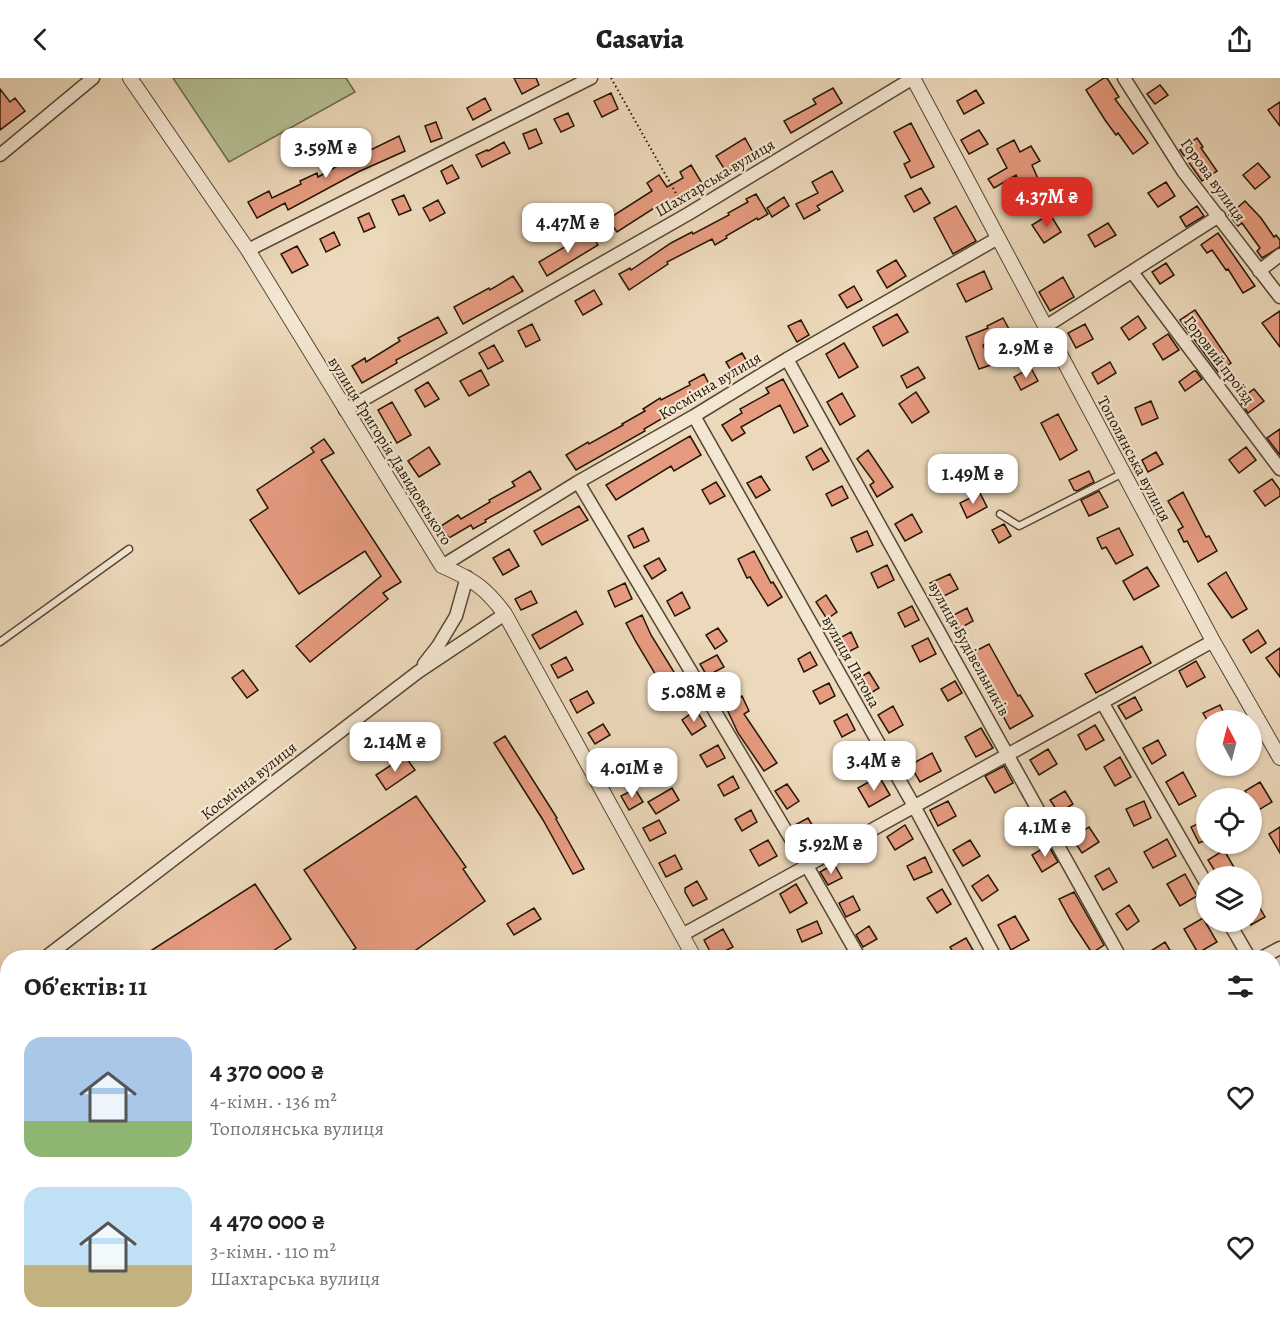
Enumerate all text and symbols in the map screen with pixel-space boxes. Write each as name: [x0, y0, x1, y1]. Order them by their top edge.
text: Casavia: [596, 21, 684, 57]
icon: back: [24, 23, 57, 56]
icon: share: [1223, 23, 1256, 56]
pin: 3.59M ₴: [271, 128, 381, 179]
street label: Шахтарська вулиця: [651, 133, 779, 222]
text: 3.59M ₴: [295, 134, 357, 161]
street label: Горова вулиця: [1175, 134, 1251, 226]
pin: 4.37M ₴: [992, 177, 1102, 228]
text: 4.37M ₴: [1015, 183, 1079, 210]
pin: 4.47M ₴: [513, 203, 623, 254]
text: 4.47M ₴: [536, 209, 600, 236]
street label: Горовий проїзд: [1178, 311, 1260, 409]
pin: 2.9M ₴: [977, 328, 1075, 379]
text: 2.9M ₴: [998, 334, 1054, 361]
street label: Космічна вулиця: [654, 346, 766, 425]
street label: вулиця Григорія Давидовського: [323, 353, 457, 549]
street label: Тополянська вулиця: [1092, 392, 1177, 526]
pin: 1.49M ₴: [918, 454, 1028, 505]
text: 1.49M ₴: [942, 460, 1004, 487]
street label: вулиця Будівельників: [923, 578, 1015, 720]
street label: вулиця Патона: [817, 612, 886, 713]
pin: 5.08M ₴: [639, 672, 749, 723]
text: 5.08M ₴: [662, 678, 726, 705]
north arrow: [1196, 710, 1262, 776]
map controls: [1196, 710, 1262, 932]
pin: 2.14M ₴: [340, 722, 450, 773]
text: 2.14M ₴: [364, 728, 426, 755]
street label: Космічна вулиця: [196, 736, 302, 825]
pin: 3.4M ₴: [825, 741, 923, 792]
text: 3.4M ₴: [847, 747, 901, 774]
pin: 4.01M ₴: [577, 748, 687, 799]
text: 4.01M ₴: [600, 754, 664, 781]
button: locate: [1196, 788, 1262, 854]
pin: 4.1M ₴: [996, 807, 1094, 858]
text: 4.1M ₴: [1018, 813, 1072, 840]
pin: 5.92M ₴: [776, 824, 886, 875]
text: 5.92M ₴: [799, 830, 863, 857]
button: layers: [1196, 866, 1262, 932]
text: Об’єктів: 11: [24, 969, 147, 1004]
icon: filters: [1224, 970, 1257, 1003]
text: 4 370 000 ₴: [210, 1053, 324, 1088]
icon: home: [72, 1061, 144, 1133]
icon: heart: [1224, 1081, 1257, 1114]
text: 4-кімн. · 136 m²: [210, 1088, 337, 1115]
text: Тополянська вулиця: [210, 1115, 384, 1142]
text: 4 470 000 ₴: [210, 1203, 325, 1238]
icon: home: [72, 1211, 144, 1283]
icon: heart: [1224, 1231, 1257, 1264]
text: 3-кімн. · 110 m²: [210, 1238, 336, 1265]
text: Шахтарська вулиця: [210, 1265, 380, 1292]

